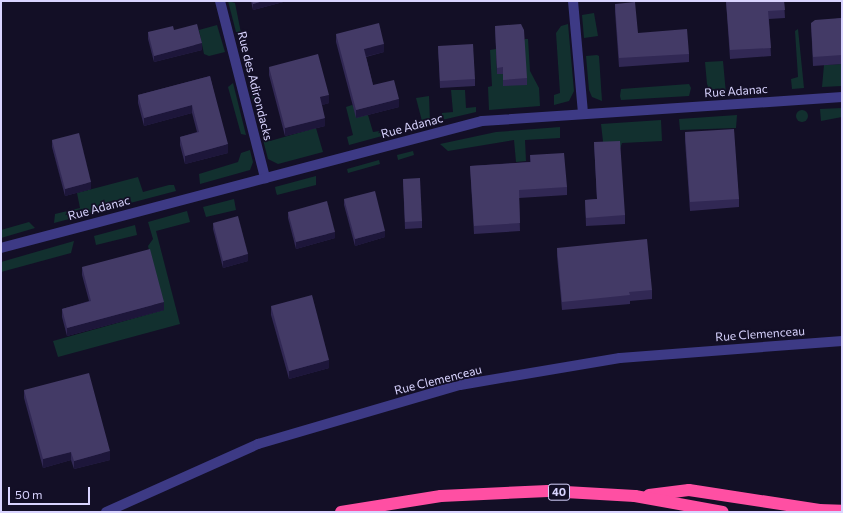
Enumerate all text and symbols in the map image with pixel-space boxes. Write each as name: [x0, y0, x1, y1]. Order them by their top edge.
street label: Rue des Adirondacks: [234, 30, 276, 142]
street label: Rue Adanac: [704, 82, 768, 100]
street label: Rue Adanac: [379, 111, 445, 141]
street label: Rue Adanac: [66, 193, 132, 223]
street label: Rue Clemenceau: [715, 324, 805, 344]
street label: Rue Clemenceau: [393, 362, 483, 398]
scale bar: [10, 479, 92, 505]
road number: 40: [547, 483, 571, 501]
text: 50 m: [15, 487, 43, 501]

